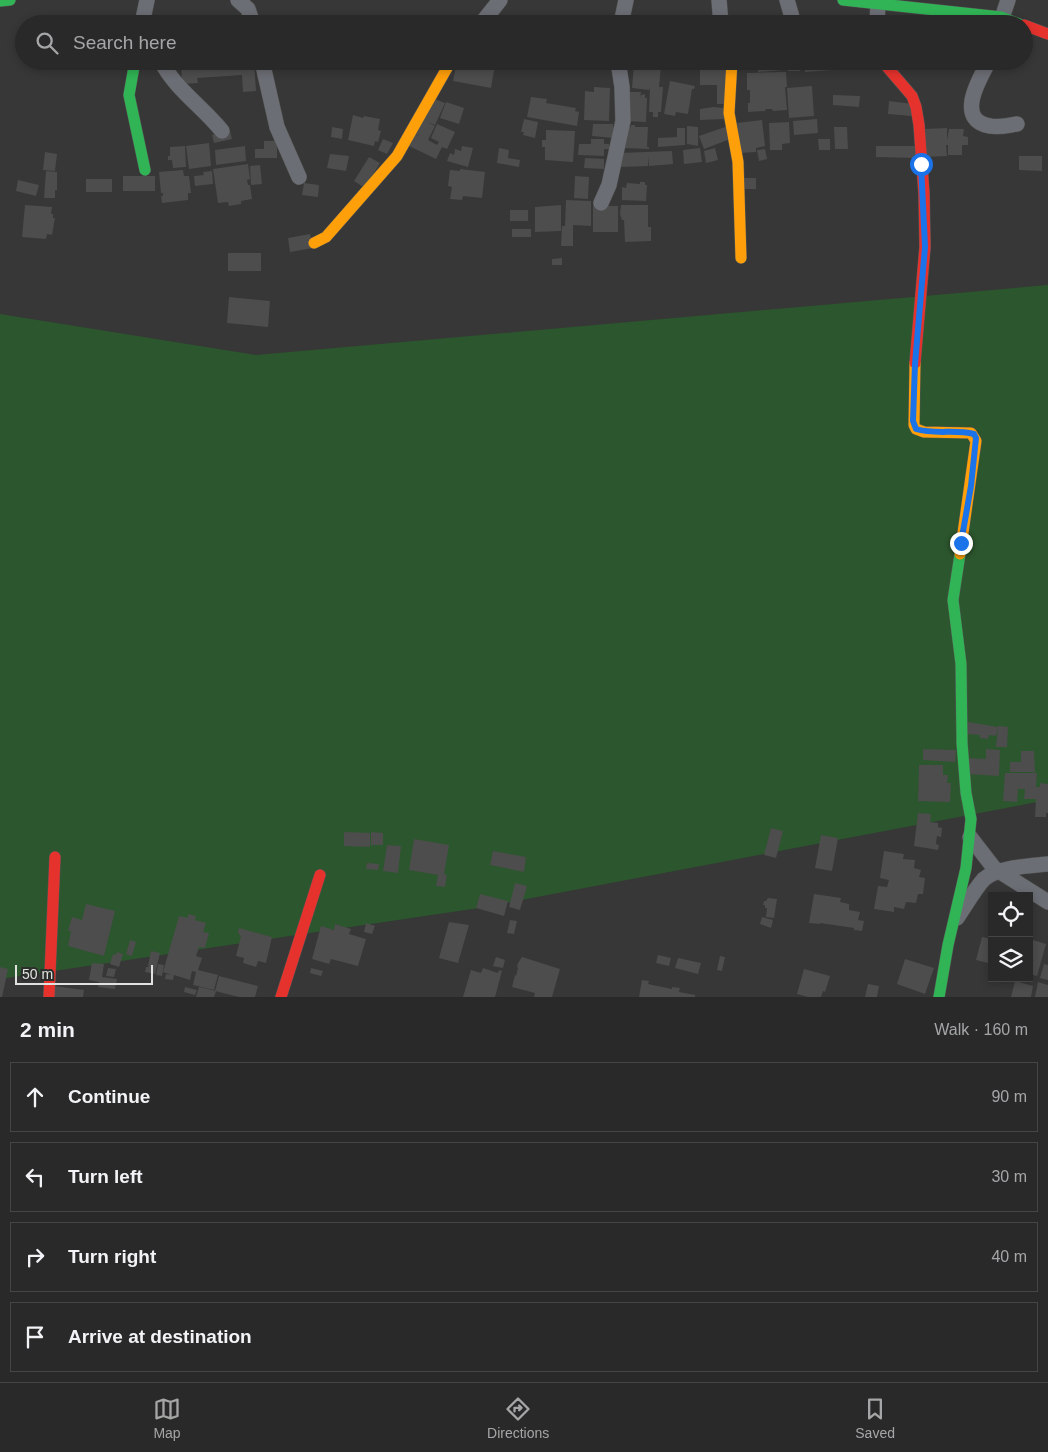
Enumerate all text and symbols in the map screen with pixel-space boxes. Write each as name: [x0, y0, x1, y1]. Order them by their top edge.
search box: [15, 15, 1033, 70]
icon: search: [33, 29, 61, 57]
text: Search here: [73, 32, 177, 53]
route start: [910, 153, 933, 176]
route end: [950, 532, 973, 555]
map controls: [988, 892, 1033, 982]
button: locate: [988, 892, 1033, 937]
button: layers: [988, 937, 1033, 982]
scale bar: [15, 962, 152, 985]
text: 50 m: [22, 966, 53, 982]
text: 2 min: [20, 1018, 75, 1041]
text: Walk · 160 m: [934, 1021, 1028, 1038]
icon: ahead: [21, 1083, 49, 1111]
text: Continue: [68, 1086, 150, 1107]
text: 90 m: [991, 1088, 1027, 1105]
icon: left: [21, 1163, 49, 1191]
text: Turn left: [68, 1166, 143, 1187]
text: 30 m: [991, 1168, 1027, 1185]
icon: right: [21, 1243, 49, 1271]
text: Turn right: [68, 1246, 156, 1267]
text: 40 m: [991, 1248, 1027, 1265]
icon: arrive: [21, 1323, 49, 1351]
text: Arrive at destination: [68, 1326, 252, 1347]
tab: Map: [153, 1395, 181, 1441]
tab: Directions: [487, 1395, 549, 1441]
tab: Saved: [855, 1395, 895, 1441]

